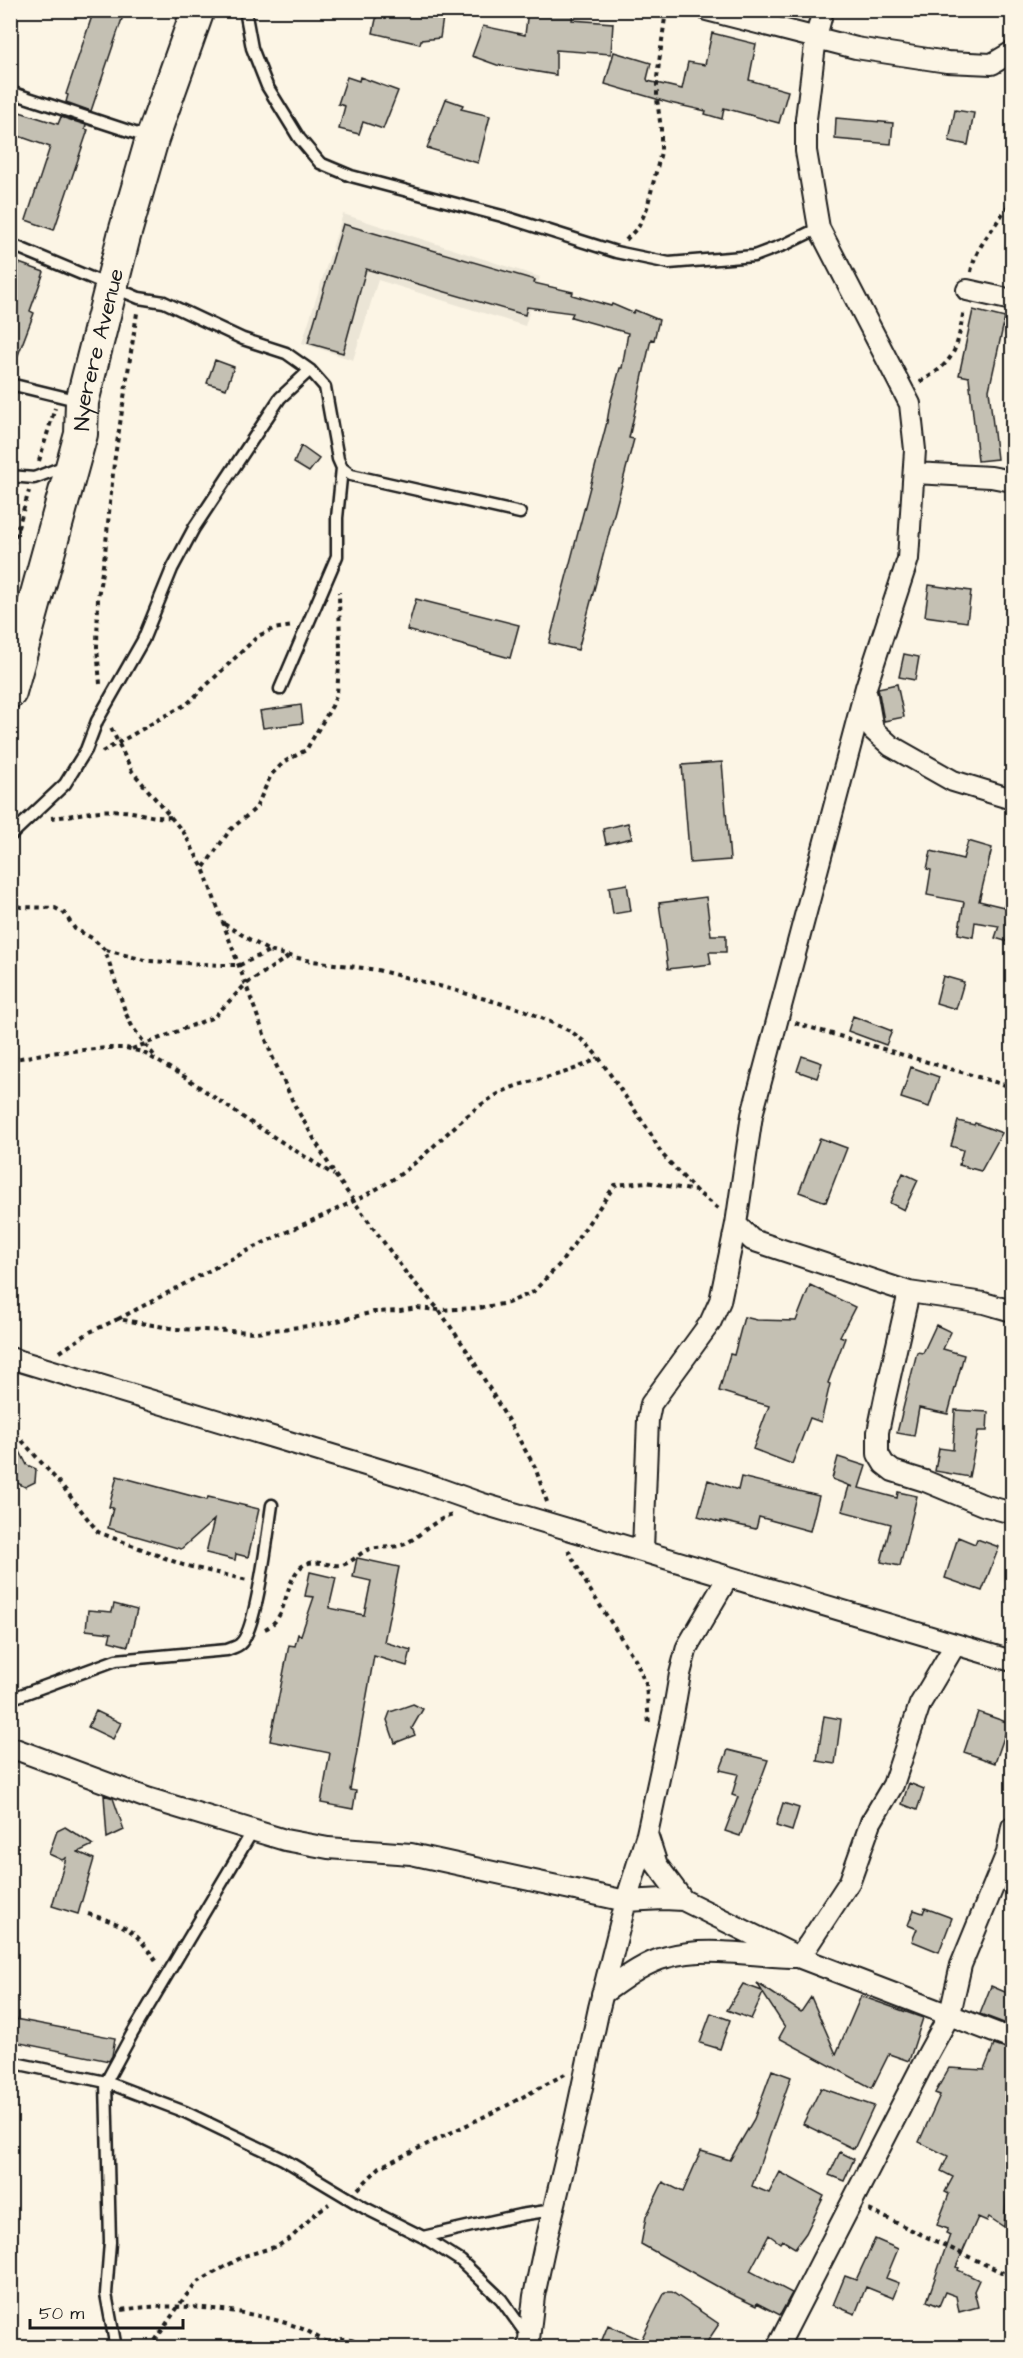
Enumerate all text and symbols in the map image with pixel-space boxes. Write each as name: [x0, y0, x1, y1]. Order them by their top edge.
street label: Nyerere Avenue: [67, 265, 132, 431]
scale bar: [30, 2292, 183, 2330]
text: 50 m: [39, 2301, 84, 2326]

